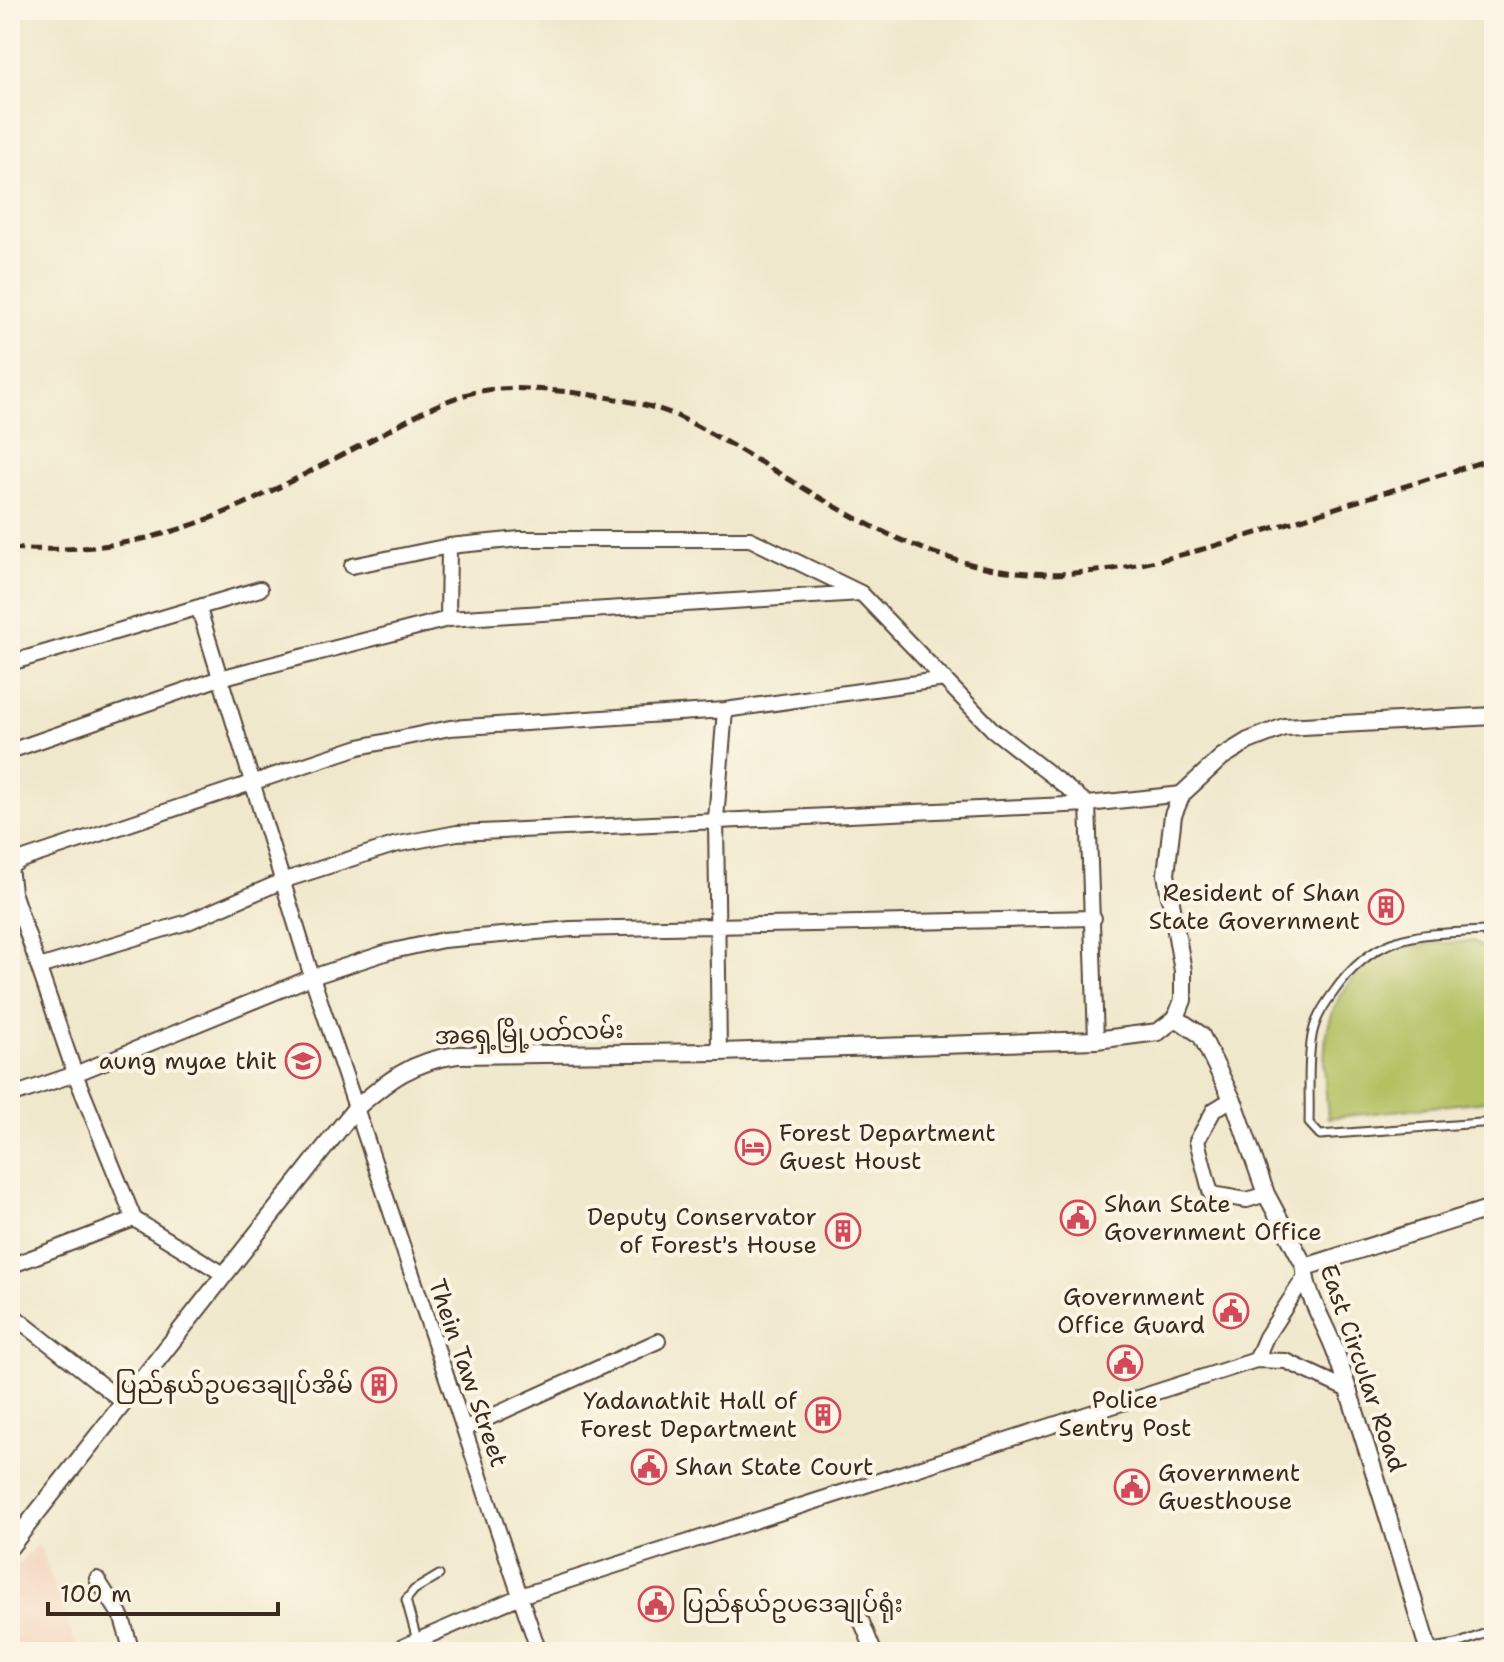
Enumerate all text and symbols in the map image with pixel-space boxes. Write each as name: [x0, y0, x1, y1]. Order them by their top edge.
place label: Resident of Shan State Government: [1149, 877, 1360, 937]
building icon: Resident of Shan State Government: [1367, 888, 1405, 926]
street label: အရှေ့မြို့ပတ်လမ်း: [434, 1014, 624, 1055]
school or university icon: aung myae thit: [284, 1042, 322, 1080]
place label: aung myae thit: [99, 1045, 277, 1077]
place label: Forest Department Guest Houst: [779, 1117, 996, 1177]
hotel icon: Forest Department Guest Houst: [734, 1128, 772, 1166]
place label: Shan State Government Office: [1104, 1188, 1322, 1248]
public building icon: Shan State Government Office: [1059, 1199, 1097, 1237]
place label: Deputy Conservator of Forest's House: [587, 1201, 817, 1261]
building icon: Deputy Conservator of Forest's House: [824, 1212, 862, 1250]
street label: East Circular Road: [1312, 1260, 1414, 1476]
street label: Thein Taw Street: [421, 1275, 515, 1471]
place label: Government Office Guard: [1057, 1281, 1205, 1341]
public building icon: Government Office Guard: [1212, 1292, 1250, 1330]
public building icon: Police Sentry Post: [1106, 1344, 1144, 1382]
building icon: ပြည်နယ်ဥပဒေချုပ်အိမ်: [360, 1366, 398, 1404]
place label: ပြည်နယ်ဥပဒေချုပ်အိမ်: [115, 1369, 353, 1404]
place label: Police Sentry Post: [1058, 1384, 1192, 1444]
place label: Yadanathit Hall of Forest Department: [580, 1385, 798, 1445]
building icon: Yadanathit Hall of Forest Department: [804, 1396, 842, 1434]
public building icon: Shan State Court: [630, 1448, 668, 1486]
place label: Shan State Court: [675, 1451, 874, 1483]
place label: Government Guesthouse: [1158, 1457, 1300, 1517]
public building icon: Government Guesthouse: [1113, 1468, 1151, 1506]
scale bar: [48, 1566, 278, 1616]
text: 100 m: [60, 1578, 132, 1610]
public building icon: ပြည်နယ်ဥပဒေချုပ်ရုံး: [637, 1585, 675, 1623]
place label: ပြည်နယ်ဥပဒေချုပ်ရုံး: [682, 1588, 903, 1623]

